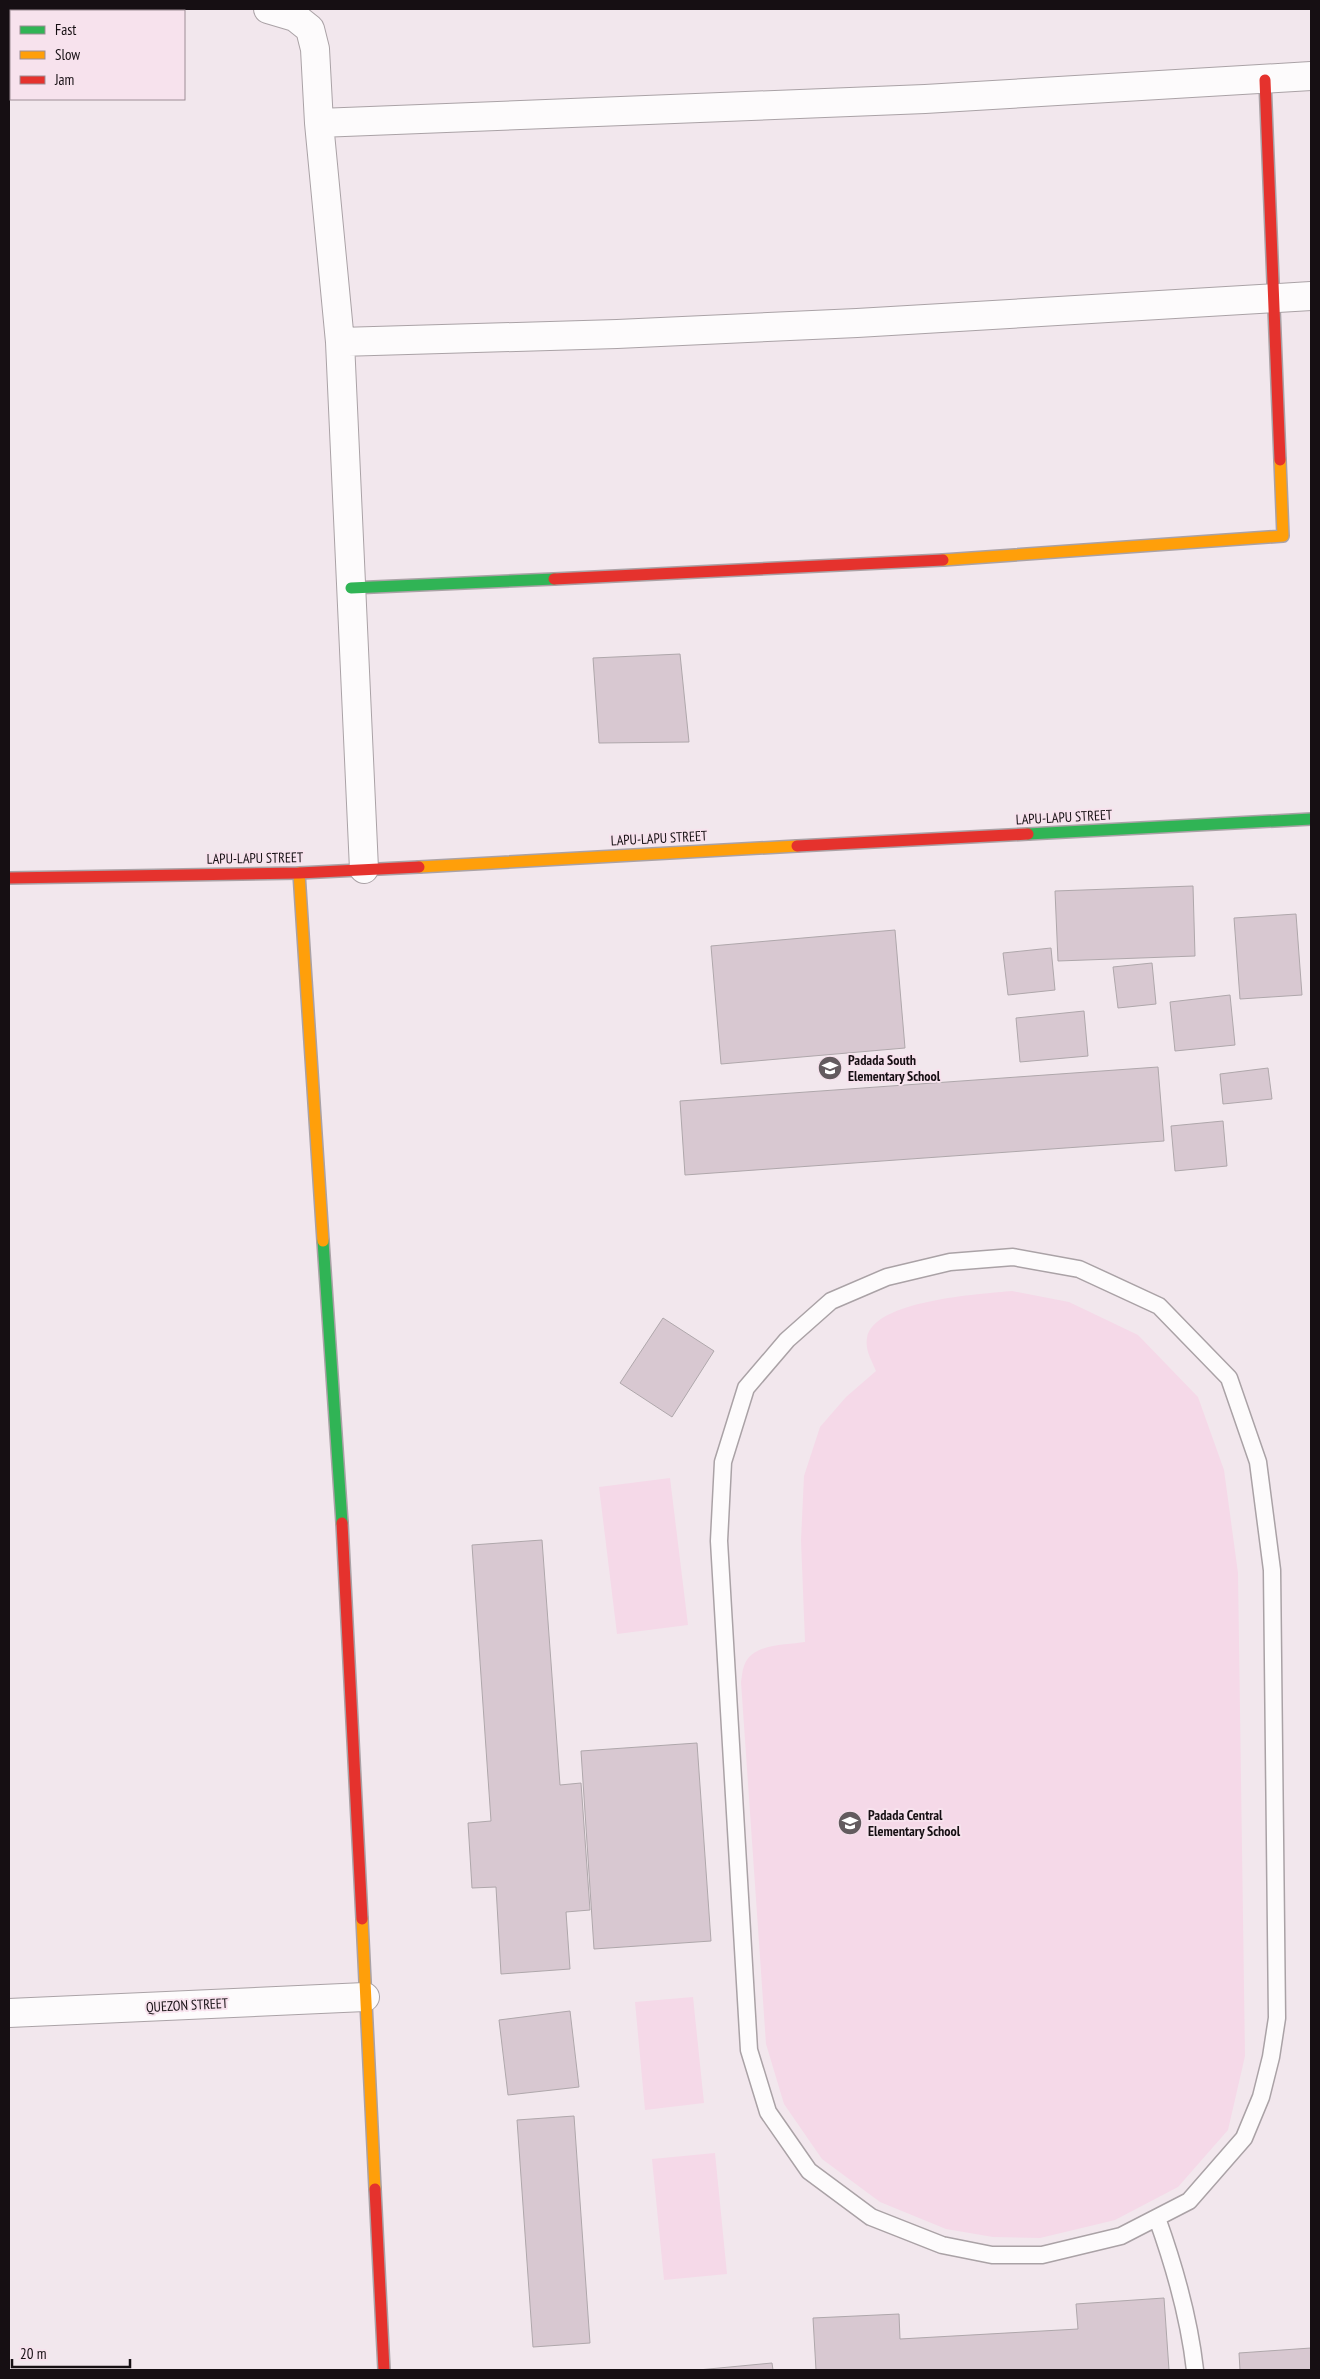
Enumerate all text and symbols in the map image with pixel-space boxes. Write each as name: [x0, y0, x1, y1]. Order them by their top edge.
legend: [10, 10, 185, 100]
text: Fast: [55, 20, 76, 39]
text: Slow: [55, 45, 80, 64]
text: Jam: [54, 70, 74, 89]
street label: LAPU-LAPU STREET: [1015, 805, 1113, 829]
street label: LAPU-LAPU STREET: [610, 826, 708, 850]
street label: LAPU-LAPU STREET: [207, 848, 304, 868]
place label: Padada South Elementary School: [848, 1051, 941, 1085]
school or university icon: Padada South Elementary School: [817, 1055, 843, 1081]
place label: Padada Central Elementary School: [868, 1806, 961, 1840]
school or university icon: Padada Central Elementary School: [837, 1810, 863, 1836]
street label: QUEZON STREET: [145, 1994, 229, 2016]
scale bar: [12, 2336, 130, 2368]
text: 20 m: [20, 2344, 46, 2363]

